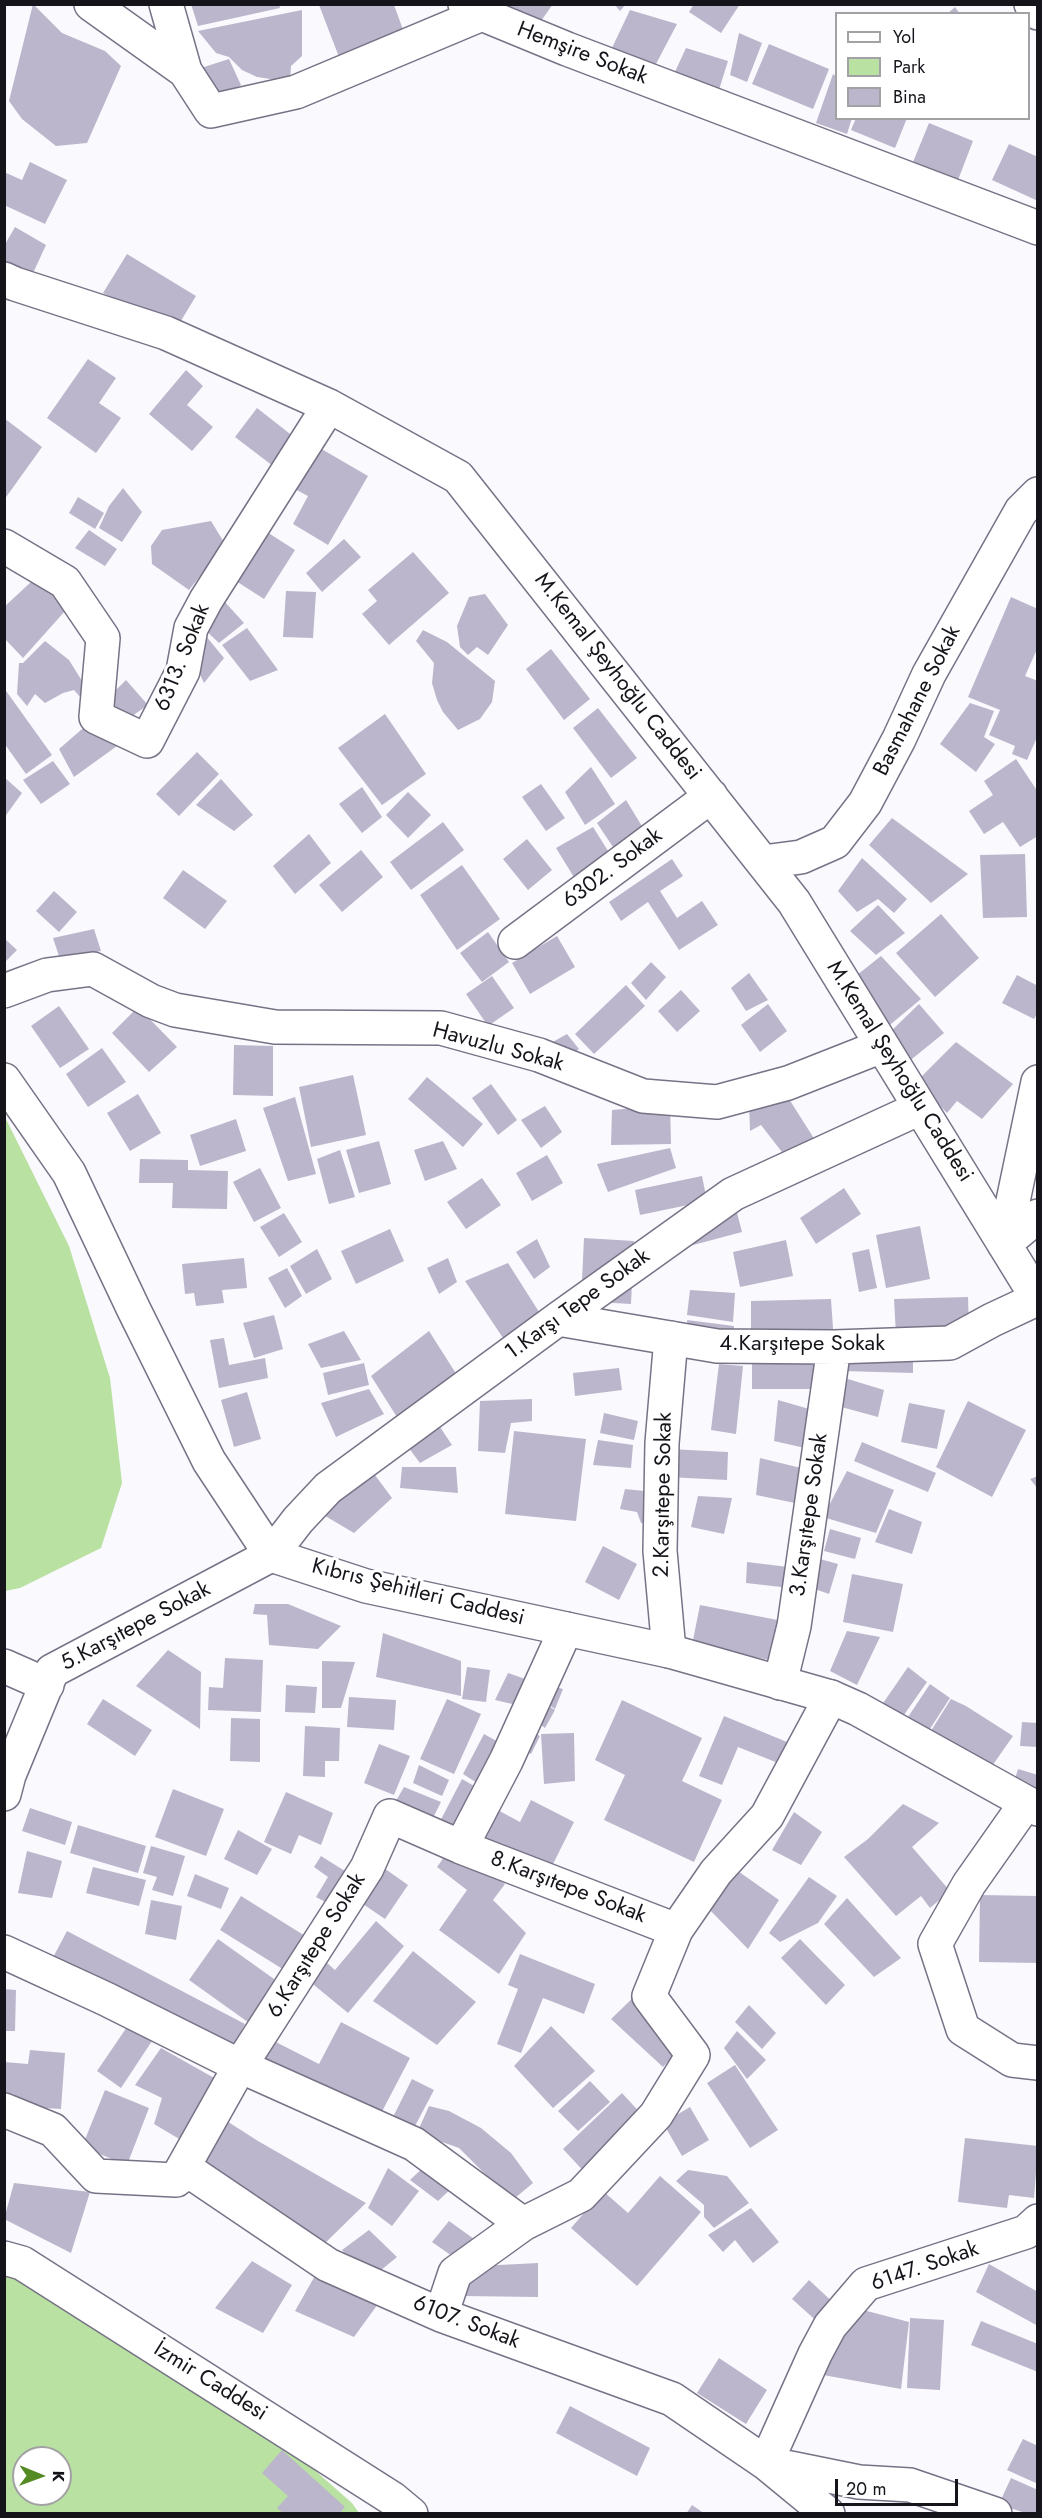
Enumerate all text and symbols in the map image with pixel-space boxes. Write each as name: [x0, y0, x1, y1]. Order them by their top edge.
legend: [835, 12, 1030, 120]
street label: Hemşire Sokak: [513, 17, 651, 91]
text: Yol: [893, 24, 915, 50]
text: Park: [893, 54, 925, 80]
text: Bina: [893, 84, 926, 110]
street label: M.Kemal Şeyhoğlu Caddesi: [528, 568, 706, 786]
street label: 6313. Sokak: [150, 600, 216, 716]
street label: Basmahane Sokak: [869, 621, 967, 781]
street label: 6302. Sokak: [558, 823, 668, 915]
street label: M.Kemal Şeyhoğlu Caddesi: [820, 957, 978, 1187]
street label: Havuzlu Sokak: [429, 1018, 567, 1078]
street label: 1.Karşı Tepe Sokak: [501, 1244, 655, 1366]
street label: 4.Karşıtepe Sokak: [719, 1332, 885, 1358]
street label: 2.Karşıtepe Sokak: [649, 1412, 679, 1578]
street label: 3.Karşıtepe Sokak: [785, 1432, 835, 1598]
street label: Kıbrıs Şehitleri Caddesi: [309, 1554, 527, 1632]
street label: 5.Karşıtepe Sokak: [57, 1577, 215, 1677]
street label: 8.Karşıtepe Sokak: [486, 1846, 650, 1930]
street label: 6.Karşıtepe Sokak: [262, 1869, 372, 2023]
street label: 6147. Sokak: [868, 2236, 982, 2298]
street label: 6107. Sokak: [409, 2291, 523, 2355]
street label: İzmir Caddesi: [148, 2337, 272, 2427]
north arrow: [12, 2446, 72, 2506]
scale bar: [838, 2467, 961, 2505]
text: K: [47, 2470, 70, 2482]
text: 20 m: [846, 2476, 886, 2502]

